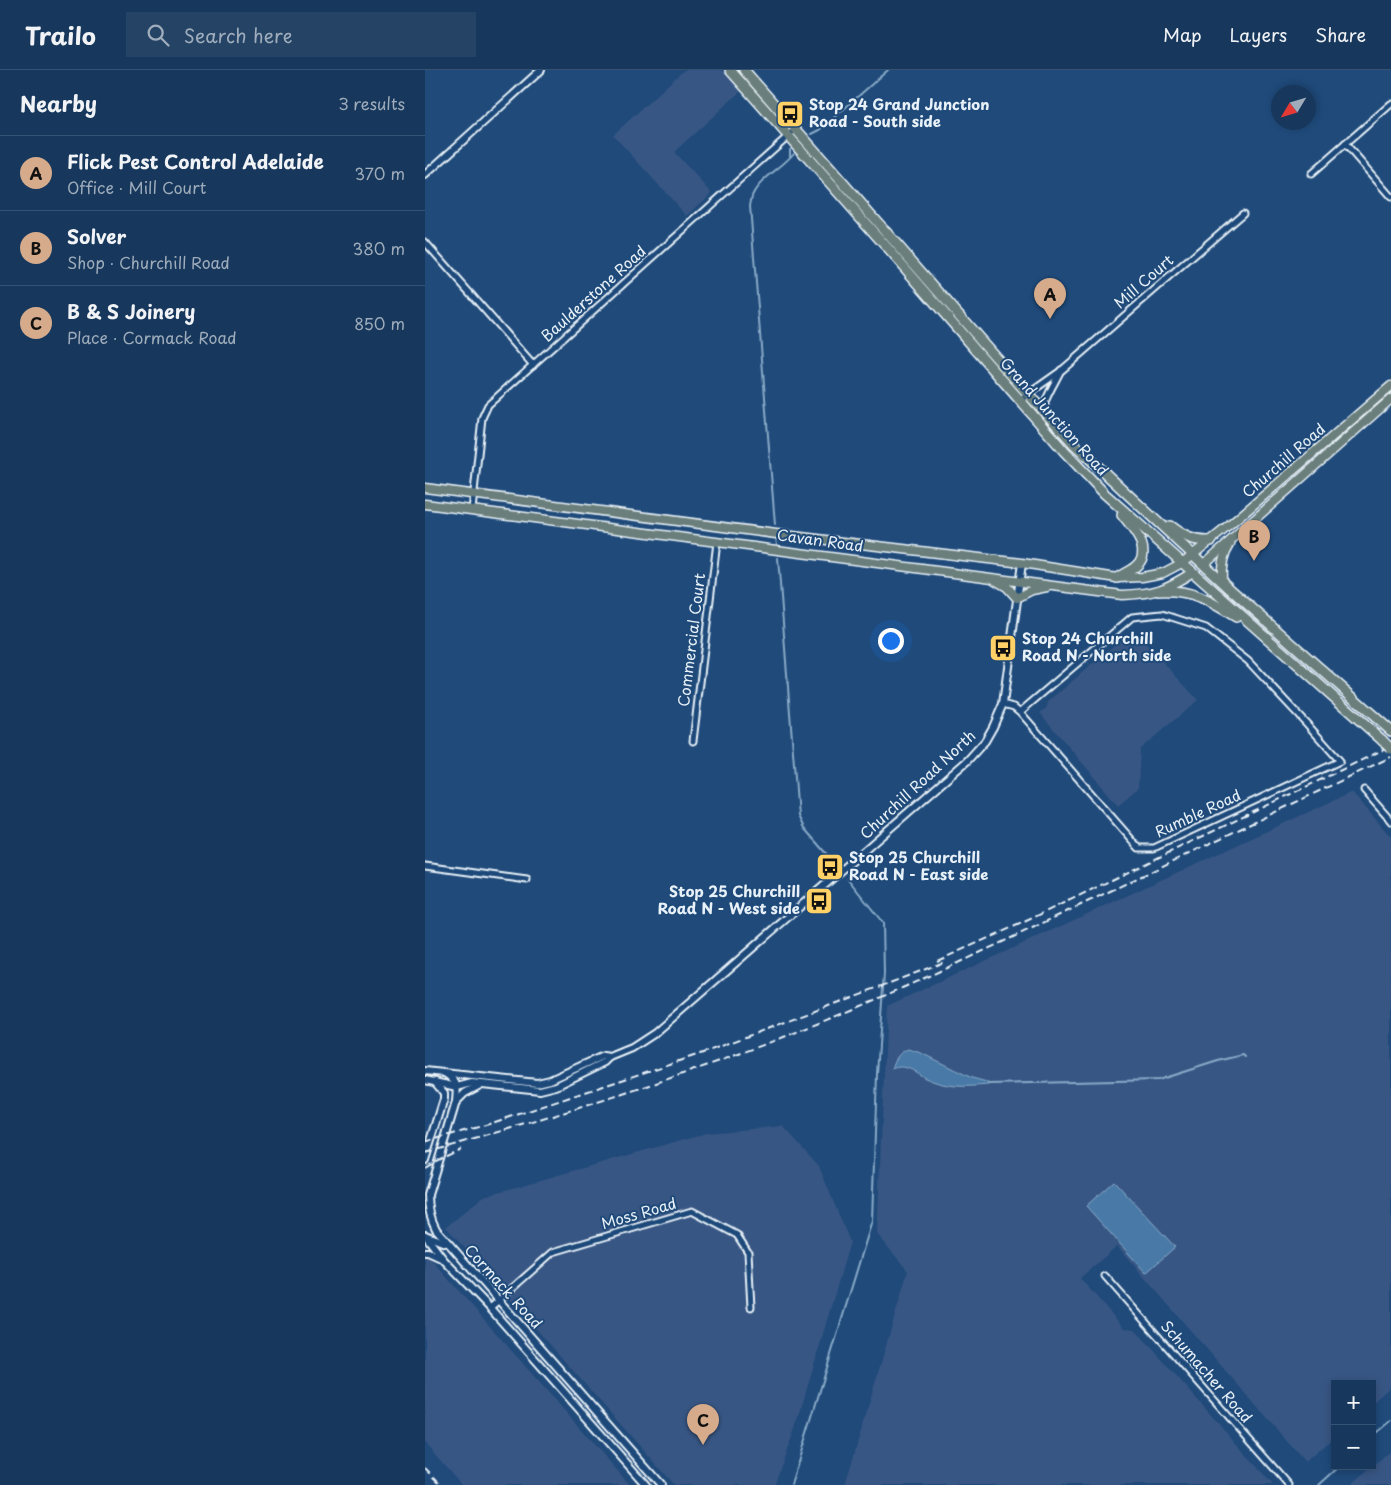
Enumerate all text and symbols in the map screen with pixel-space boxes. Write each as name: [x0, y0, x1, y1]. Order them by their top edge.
search box: [126, 12, 476, 57]
text: Trailo: [25, 17, 96, 53]
icon: search: [144, 21, 172, 49]
text: Search here: [184, 21, 292, 49]
text: Map: [1163, 21, 1202, 48]
text: Layers: [1230, 21, 1287, 48]
text: Share: [1315, 21, 1366, 48]
north arrow: [1271, 85, 1316, 130]
text: Nearby: [20, 87, 97, 119]
text: 3 results: [338, 91, 405, 115]
place label: Stop 24 Grand Junction Road - South side: [809, 92, 989, 132]
bus stop icon: Stop 24 Grand Junction Road - South side: [775, 99, 805, 129]
text: Flick Pest Control Adelaide: [67, 147, 324, 175]
text: A: [30, 161, 42, 185]
text: 370 m: [355, 161, 405, 185]
text: Office · Mill Court: [67, 175, 206, 199]
text: Solver: [67, 222, 126, 250]
text: B: [31, 236, 41, 260]
text: 380 m: [353, 236, 405, 260]
street label: Baulderstone Road: [535, 239, 651, 346]
street label: Mill Court: [1108, 248, 1178, 313]
text: Shop · Churchill Road: [67, 250, 230, 274]
pin: A: [1034, 278, 1066, 319]
text: B & S Joinery: [67, 297, 195, 325]
text: C: [30, 311, 42, 335]
text: 850 m: [354, 311, 405, 335]
text: Place · Cormack Road: [67, 325, 237, 349]
street label: Grand Junction Road: [995, 352, 1115, 480]
street label: Churchill Road: [1236, 417, 1330, 503]
pin: B: [1238, 520, 1270, 561]
street label: Cavan Road: [775, 522, 865, 557]
street label: Commercial Court: [671, 572, 710, 708]
place label: Stop 24 Churchill Road N - North side: [1022, 626, 1171, 666]
your location: [878, 628, 904, 654]
bus stop icon: Stop 24 Churchill Road N - North side: [988, 633, 1018, 663]
street label: Churchill Road North: [854, 724, 980, 844]
street label: Rumble Road: [1151, 783, 1244, 843]
place label: Stop 25 Churchill Road N - East side: [849, 845, 988, 885]
bus stop icon: Stop 25 Churchill Road N - East side: [815, 852, 845, 882]
place label: Stop 25 Churchill Road N - West side: [658, 879, 800, 919]
bus stop icon: Stop 25 Churchill Road N - West side: [804, 886, 834, 916]
street label: Moss Road: [598, 1191, 679, 1234]
street label: Cormack Road: [460, 1239, 548, 1333]
street label: Schumacher Road: [1156, 1315, 1258, 1427]
map controls: [1331, 1380, 1376, 1470]
button: +: [1331, 1380, 1376, 1425]
pin: C: [687, 1404, 719, 1445]
button: −: [1331, 1425, 1376, 1470]

